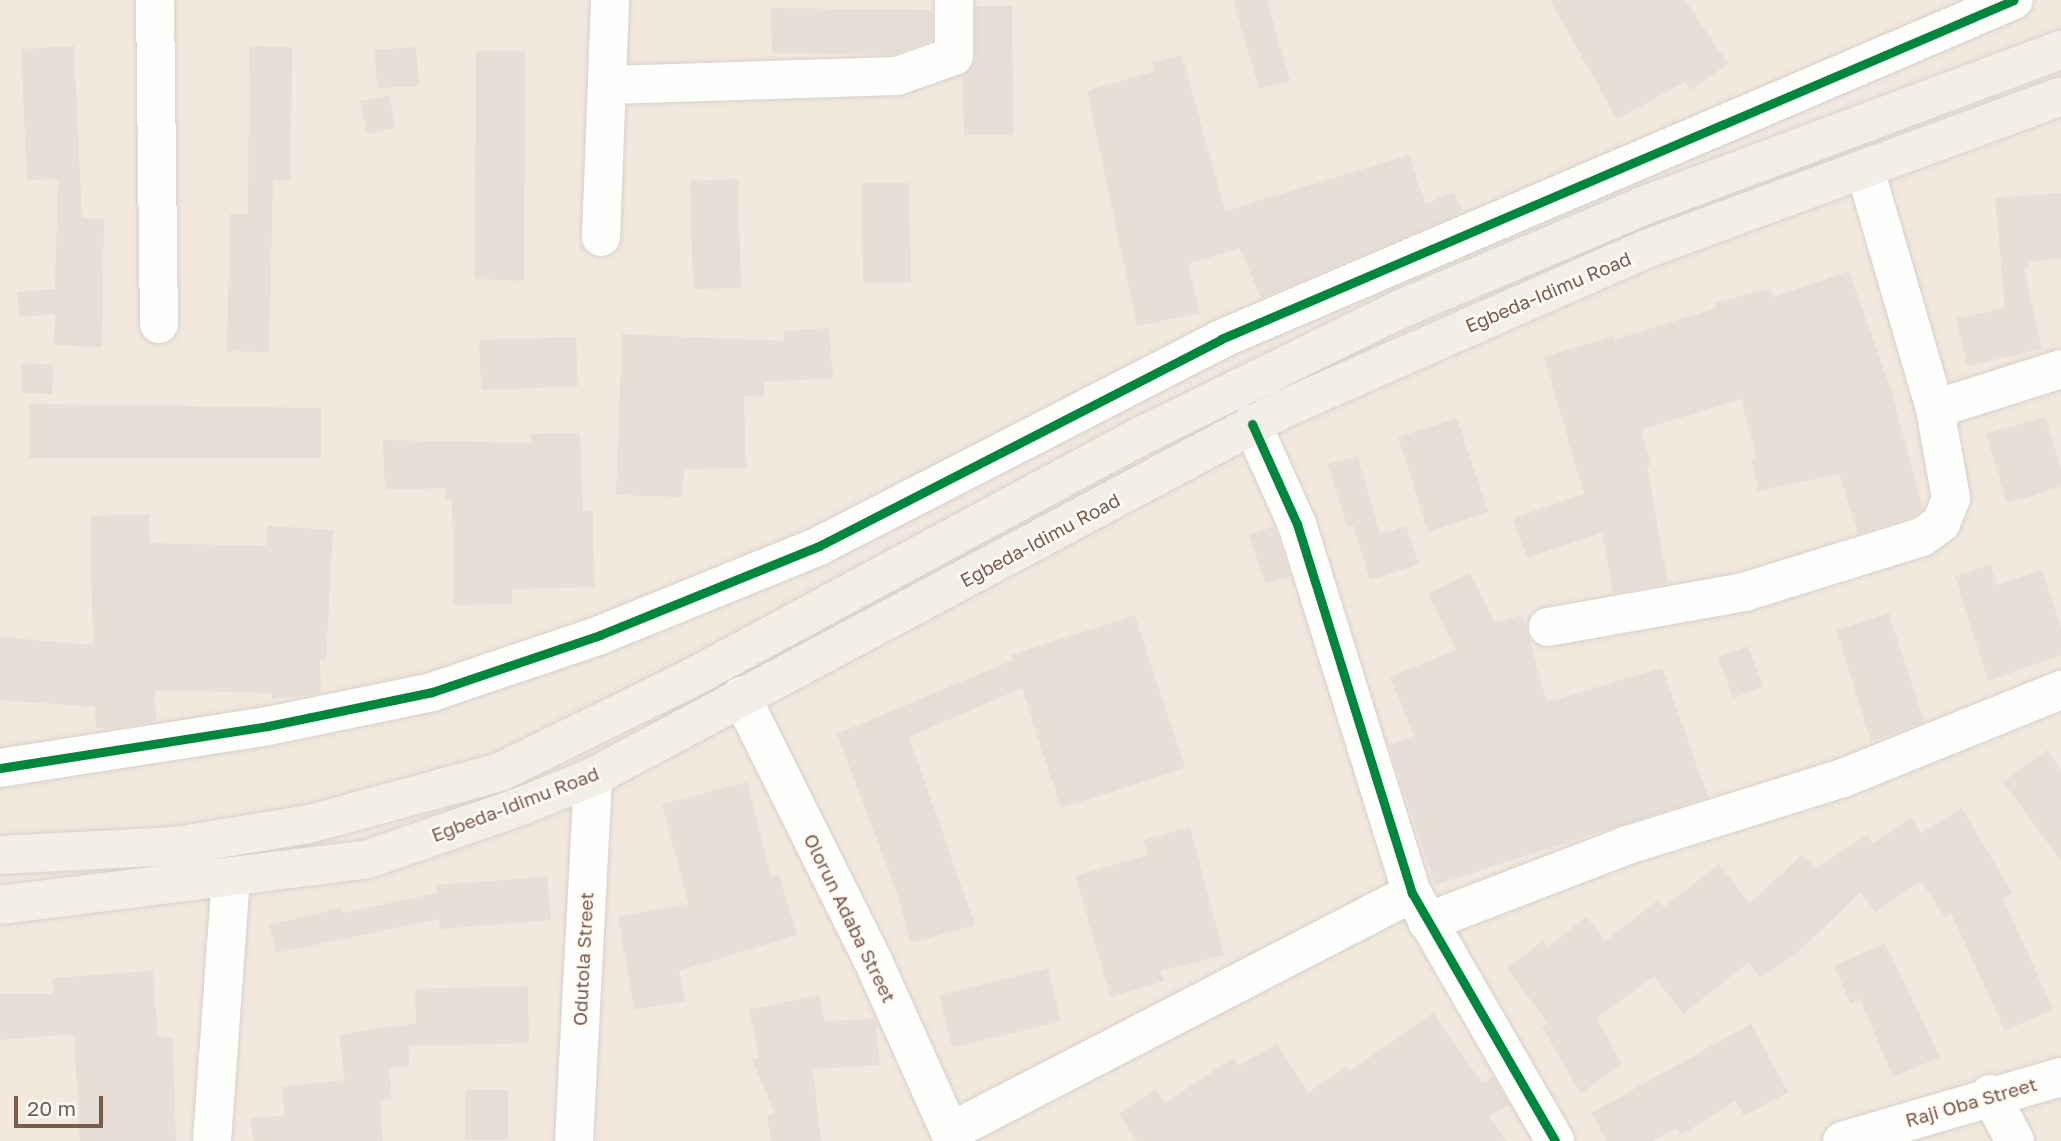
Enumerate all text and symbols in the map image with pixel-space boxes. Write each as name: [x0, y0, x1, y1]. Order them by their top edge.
street label: Egbeda-Idimu Road: [1462, 247, 1634, 337]
street label: Egbeda-Idimu Road: [956, 488, 1124, 592]
street label: Egbeda-Idimu Road: [428, 762, 602, 846]
street label: Olorun Adaba Street: [799, 830, 901, 1006]
street label: Odutola Street: [568, 891, 598, 1027]
street label: Raji Oba Street: [1903, 1072, 2039, 1132]
scale bar: [18, 1082, 107, 1126]
text: 20 m: [27, 1095, 76, 1121]

